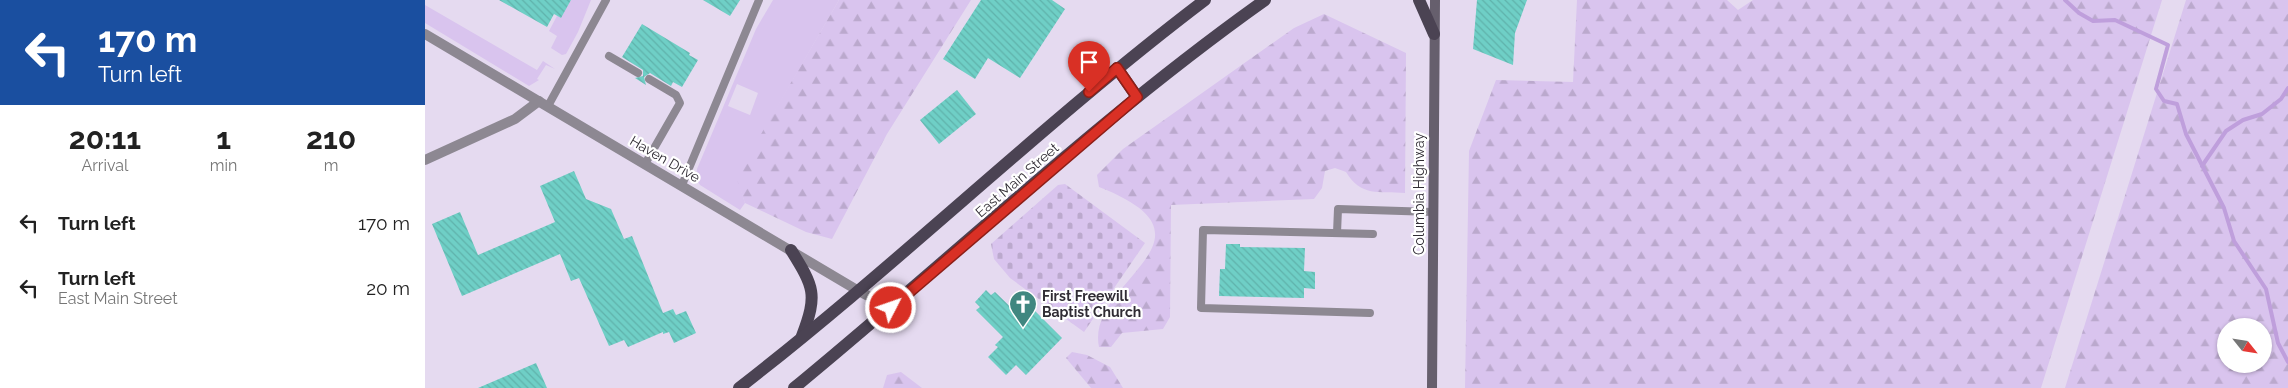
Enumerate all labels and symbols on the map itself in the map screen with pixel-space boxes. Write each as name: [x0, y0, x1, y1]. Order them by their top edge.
pin: [1068, 41, 1110, 92]
street label: Haven Drive: [627, 133, 703, 185]
street label: Columbia Highway: [1411, 133, 1427, 255]
street label: East Main Street: [972, 139, 1062, 220]
position arrow: [864, 281, 916, 333]
place label: First Freewill Baptist Church: [1042, 288, 1141, 320]
church icon: First Freewill Baptist Church: [1008, 289, 1038, 328]
north arrow: [2217, 318, 2273, 372]

